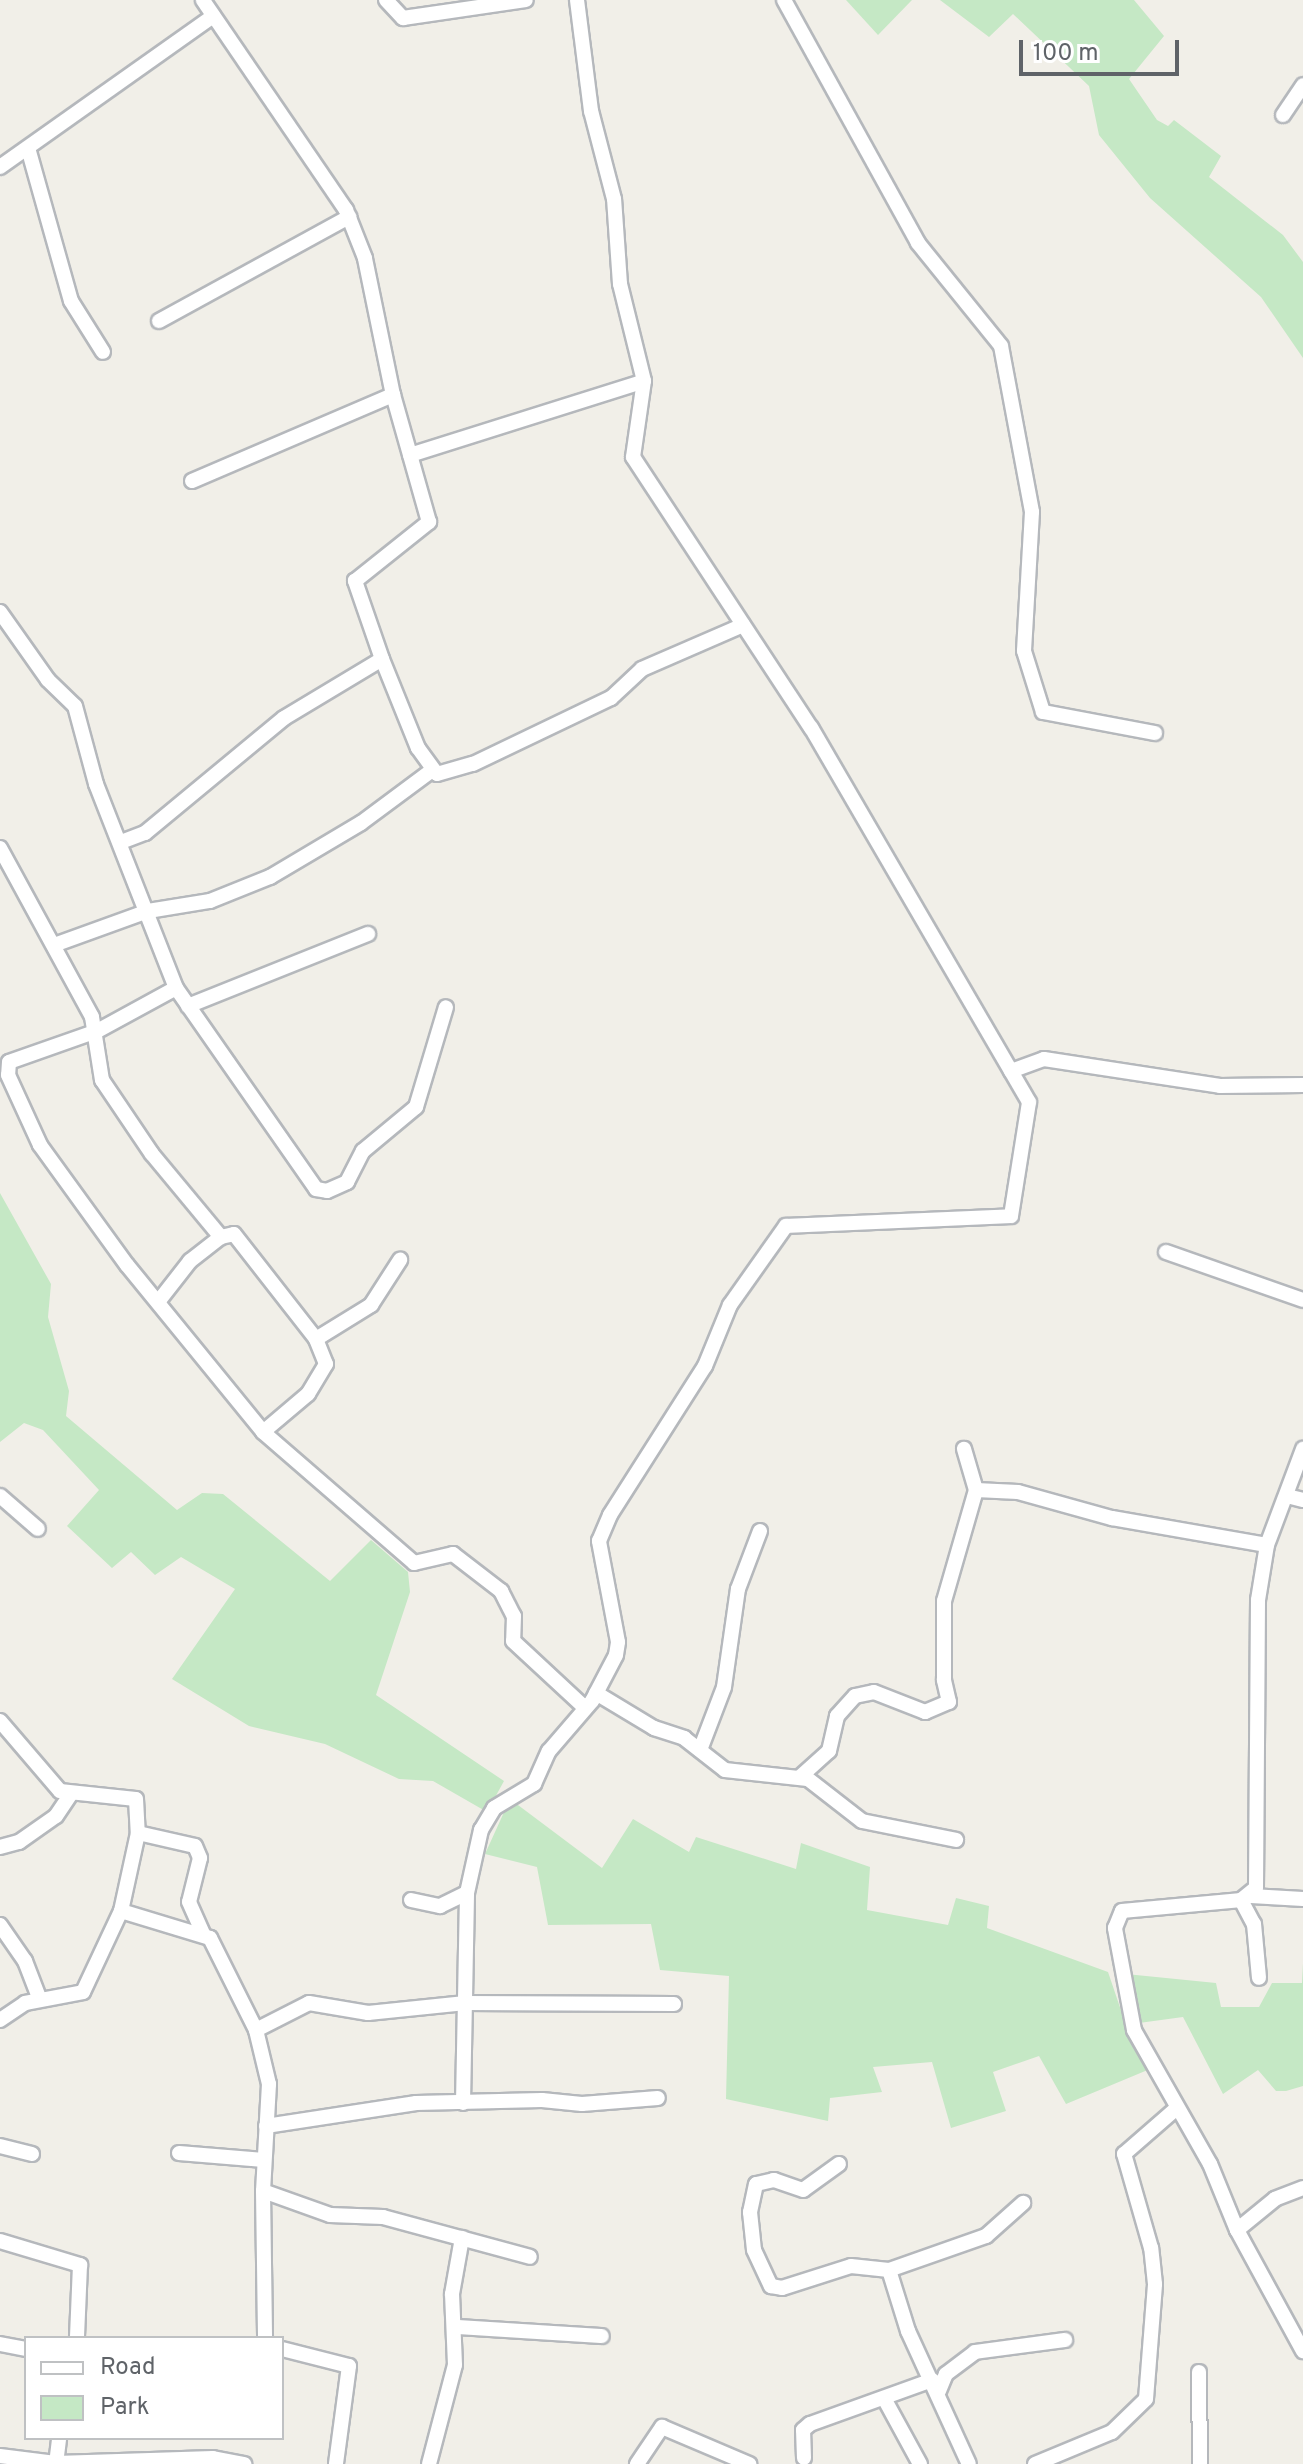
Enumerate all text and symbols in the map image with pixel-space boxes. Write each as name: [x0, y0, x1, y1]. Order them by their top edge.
scale bar: [1023, 24, 1183, 74]
text: 100 m: [1033, 39, 1099, 69]
legend: [24, 2336, 284, 2440]
text: Road: [100, 2353, 156, 2383]
text: Park: [100, 2393, 150, 2423]

